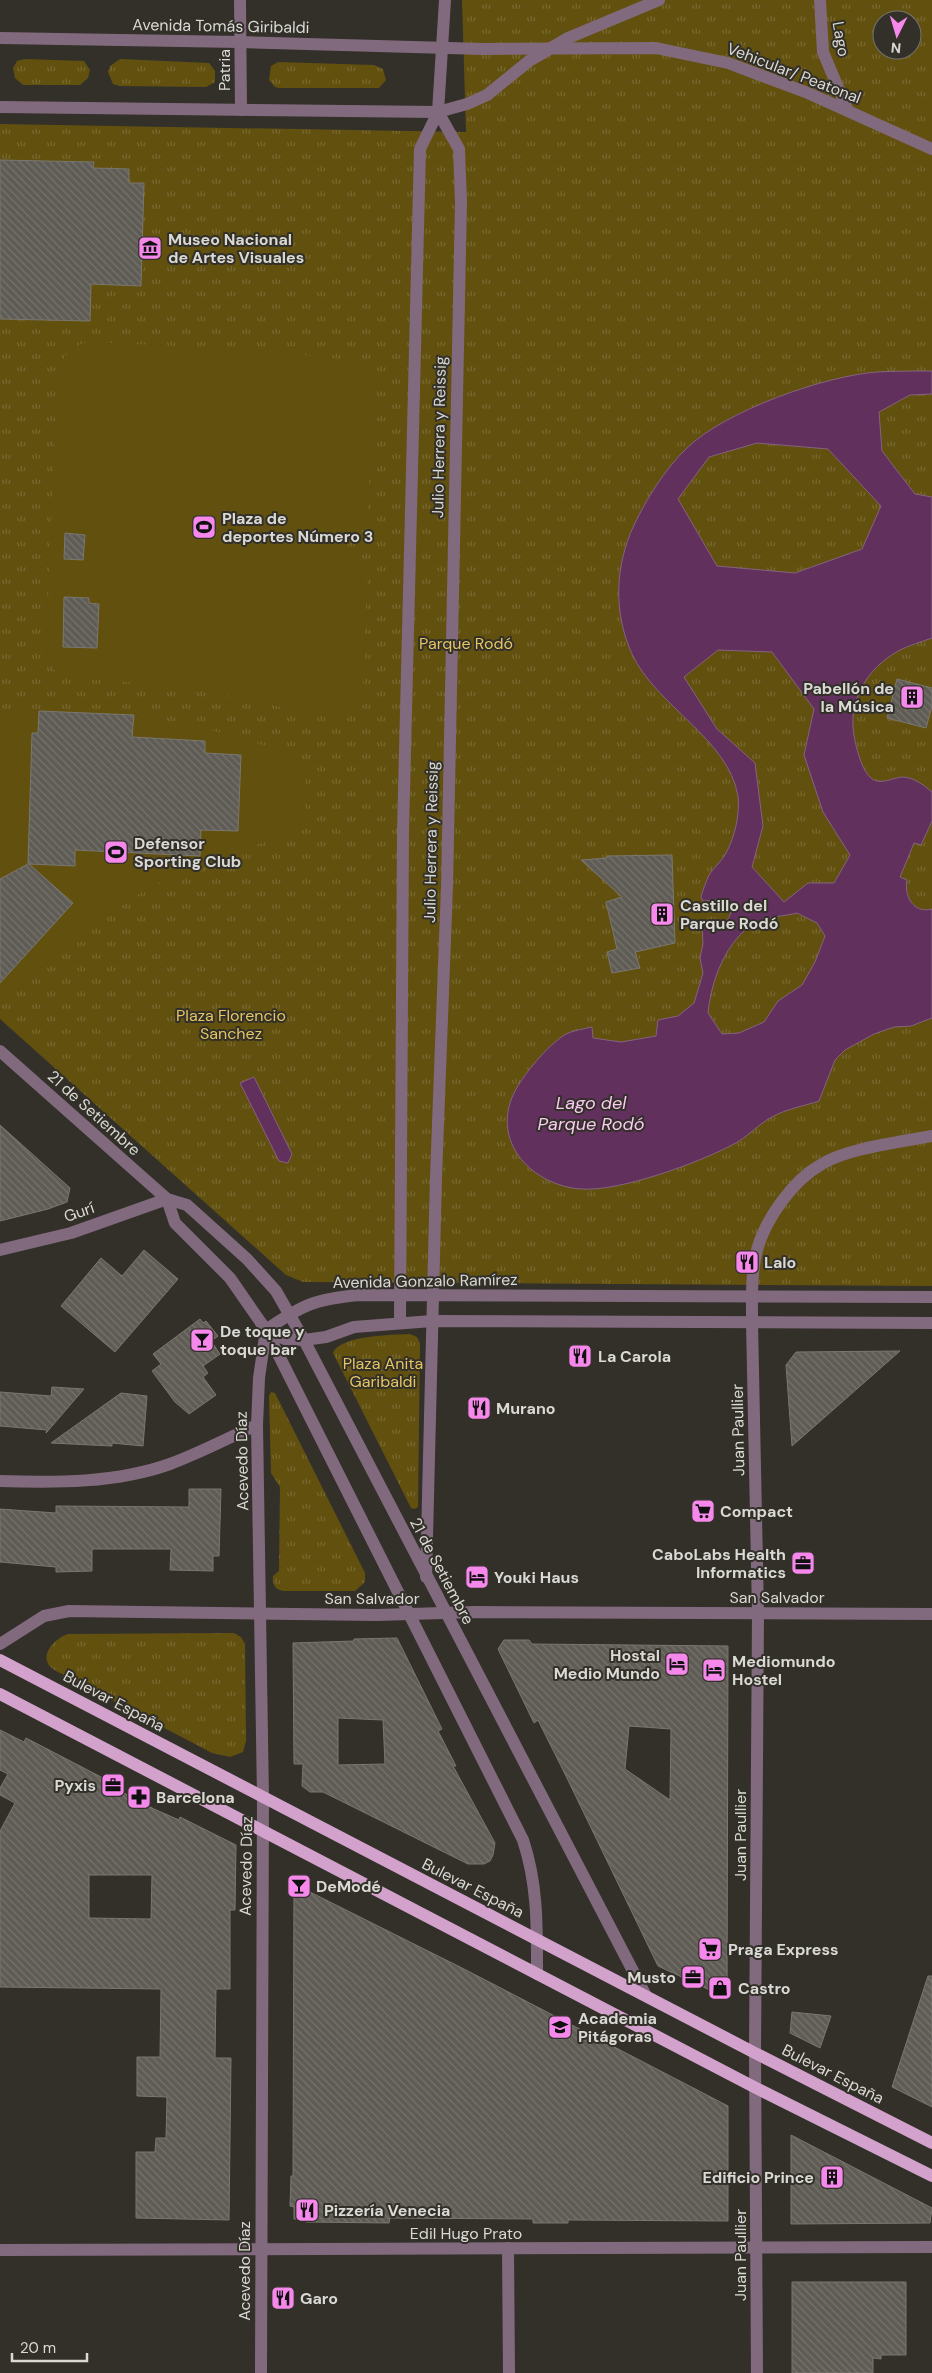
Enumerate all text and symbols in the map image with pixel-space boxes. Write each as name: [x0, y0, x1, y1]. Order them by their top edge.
north arrow: [872, 10, 922, 60]
street label: Avenida Tomás Giribaldi: [132, 14, 310, 38]
street label: Lago: [828, 20, 854, 58]
street label: Vehicular/ Peatonal: [724, 38, 864, 108]
text: N: [890, 39, 902, 57]
street label: Patria: [214, 49, 235, 91]
place label: Museo Nacional de Artes Visuales: [168, 229, 304, 268]
museum icon: Museo Nacional de Artes Visuales: [137, 235, 163, 261]
street label: Julio Herrera y Reissig: [427, 356, 451, 518]
place label: Plaza de deportes Número 3: [222, 508, 373, 547]
sports icon: Plaza de deportes Número 3: [191, 514, 217, 540]
park label: Parque Rodó: [419, 633, 513, 654]
place label: Pabellón de la Música: [803, 678, 894, 717]
building icon: Pabellón de la Música: [899, 684, 925, 710]
street label: Julio Herrera y Reissig: [419, 761, 443, 923]
place label: Defensor Sporting Club: [134, 833, 241, 872]
sports icon: Defensor Sporting Club: [103, 839, 129, 865]
place label: Castillo del Parque Rodó: [680, 895, 778, 934]
building icon: Castillo del Parque Rodó: [649, 901, 675, 927]
park label: Plaza Florencio Sanchez: [176, 1005, 286, 1044]
street label: 21 de Setiembre: [43, 1066, 145, 1160]
water label: Lago del Parque Rodó: [538, 1091, 644, 1136]
street label: Gurí: [61, 1197, 97, 1227]
restaurant icon: Lalo: [734, 1249, 760, 1275]
place label: Lalo: [764, 1252, 796, 1273]
street label: Avenida Gonzalo Ramírez: [332, 1269, 518, 1293]
place label: De toque y toque bar: [220, 1321, 305, 1360]
bar icon: De toque y toque bar: [189, 1327, 215, 1353]
restaurant icon: La Carola: [567, 1343, 593, 1369]
place label: La Carola: [598, 1346, 671, 1367]
park label: Plaza Anita Garibaldi: [343, 1353, 423, 1392]
street label: Juan Paullier: [727, 1384, 749, 1476]
restaurant icon: Murano: [466, 1395, 492, 1421]
place label: Murano: [496, 1398, 556, 1419]
street label: Acevedo Díaz: [231, 1411, 253, 1511]
supermarket icon: Compact: [690, 1498, 716, 1524]
place label: Compact: [720, 1501, 793, 1522]
street label: 21 de Setiembre: [405, 1514, 479, 1628]
place label: CaboLabs Health Informatics: [652, 1544, 786, 1583]
office icon: CaboLabs Health Informatics: [790, 1550, 816, 1576]
hotel icon: Youki Haus: [464, 1564, 490, 1590]
place label: Youki Haus: [494, 1567, 579, 1588]
street label: San Salvador: [729, 1587, 825, 1608]
street label: San Salvador: [324, 1588, 420, 1609]
place label: Hostal Medio Mundo: [554, 1645, 660, 1684]
hotel icon: Hostal Medio Mundo: [664, 1651, 690, 1677]
place label: Mediomundo Hostel: [732, 1651, 835, 1690]
hotel icon: Mediomundo Hostel: [701, 1657, 727, 1683]
street label: Bulevar España: [60, 1665, 168, 1737]
office icon: Pyxis: [100, 1772, 126, 1798]
place label: Pyxis: [54, 1775, 96, 1796]
pharmacy icon: Barcelona: [126, 1784, 152, 1810]
place label: Barcelona: [156, 1787, 235, 1808]
street label: Juan Paullier: [730, 1789, 751, 1881]
street label: Acevedo Díaz: [235, 1816, 257, 1916]
street label: Bulevar España: [418, 1853, 528, 1923]
bar icon: DeModé: [286, 1873, 312, 1899]
place label: DeModé: [316, 1876, 381, 1897]
supermarket icon: Praga Express: [697, 1936, 723, 1962]
place label: Praga Express: [728, 1939, 838, 1960]
office icon: Musto: [680, 1964, 706, 1990]
place label: Musto: [627, 1967, 676, 1988]
shop icon: Castro: [707, 1975, 733, 2001]
place label: Castro: [738, 1978, 791, 1999]
place label: Academia Pitágoras: [578, 2008, 657, 2047]
school or university icon: Academia Pitágoras: [547, 2014, 573, 2040]
street label: Bulevar España: [778, 2039, 888, 2109]
building icon: Edificio Prince: [819, 2164, 845, 2190]
place label: Edificio Prince: [702, 2167, 814, 2188]
restaurant icon: Pizzería Venecia: [294, 2197, 320, 2223]
place label: Pizzería Venecia: [324, 2200, 450, 2221]
street label: Juan Paullier: [730, 2209, 751, 2301]
street label: Acevedo Díaz: [234, 2221, 255, 2321]
street label: Edil Hugo Prato: [410, 2223, 522, 2244]
restaurant icon: Garo: [270, 2285, 296, 2311]
place label: Garo: [300, 2288, 338, 2309]
scale bar: [12, 2330, 88, 2362]
text: 20 m: [20, 2338, 56, 2358]

